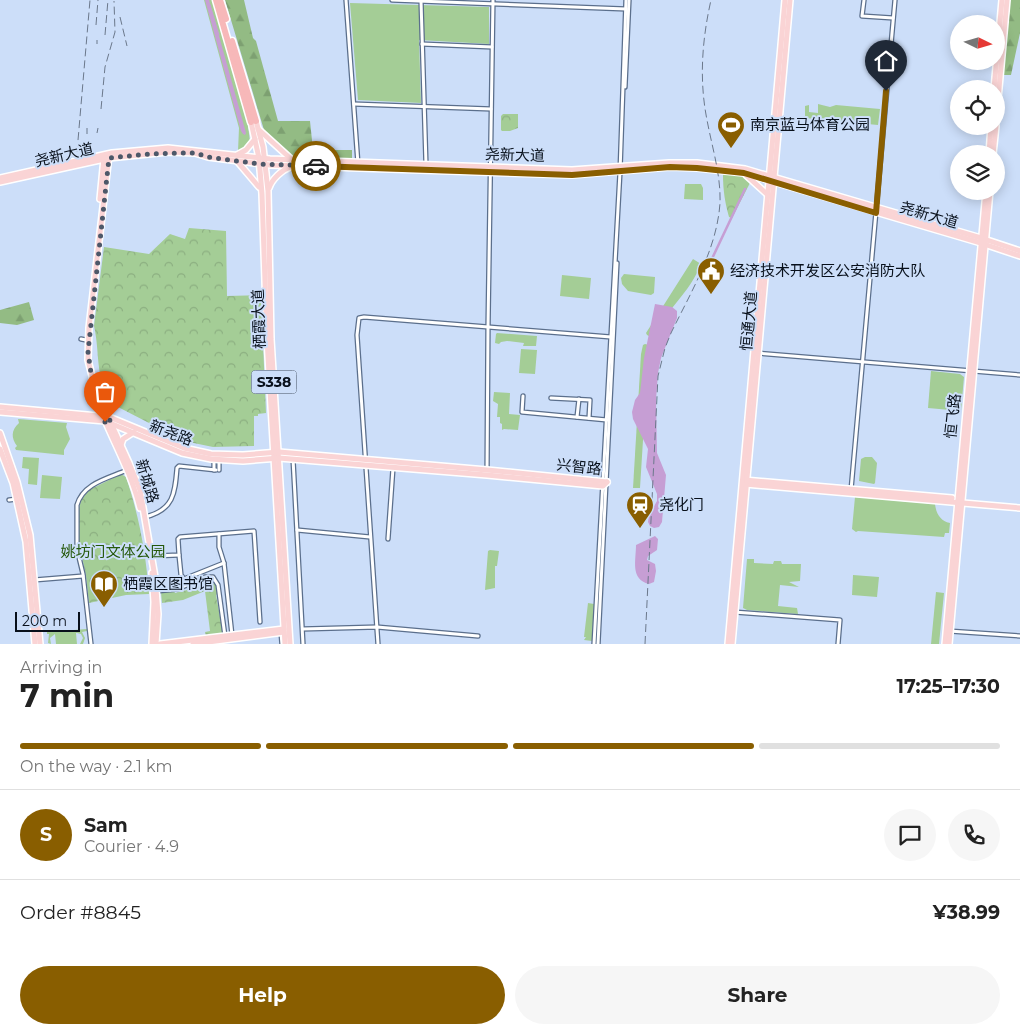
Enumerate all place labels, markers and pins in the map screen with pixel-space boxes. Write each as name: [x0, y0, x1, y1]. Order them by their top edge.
pin: [865, 40, 907, 91]
sports icon: 南京蓝马体育公园: [716, 110, 746, 149]
place label: 南京蓝马体育公园: [750, 115, 870, 134]
public building icon: 经济技术开发区公安消防大队: [696, 256, 726, 295]
place label: 经济技术开发区公安消防大队: [730, 261, 925, 280]
pin: [84, 371, 126, 422]
station icon: 尧化门: [625, 490, 655, 529]
place label: 尧化门: [659, 495, 704, 514]
library icon: 栖霞区图书馆: [89, 569, 119, 608]
place label: 栖霞区图书馆: [123, 574, 213, 593]

